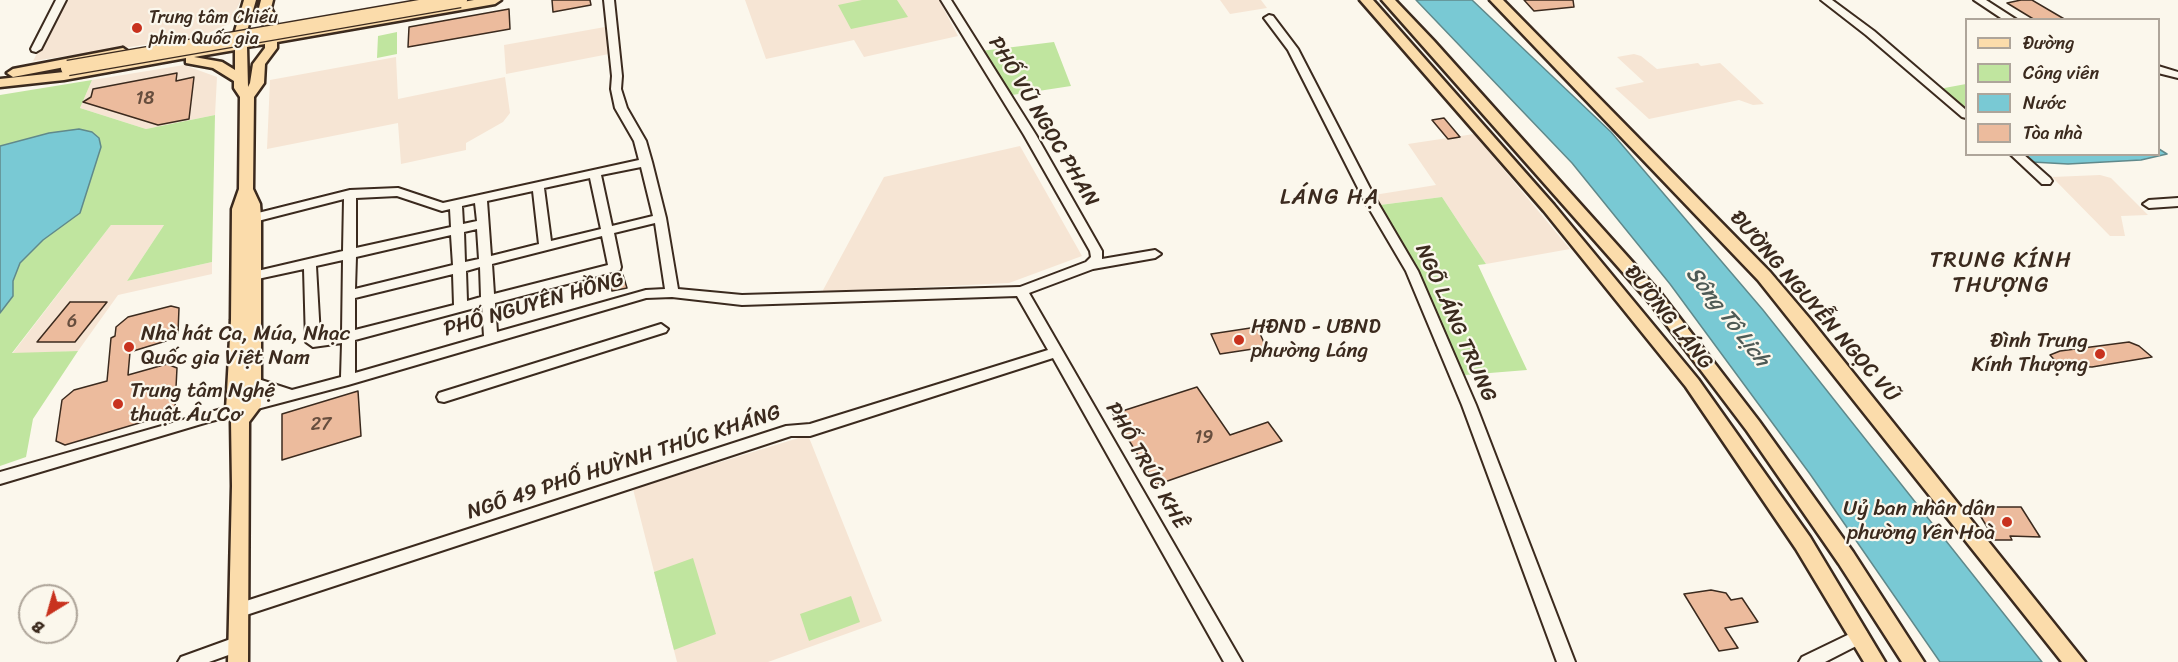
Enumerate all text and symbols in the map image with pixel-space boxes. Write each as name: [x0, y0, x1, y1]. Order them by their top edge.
place label: Trung tâm Chiếu phim Quốc gia: [149, 7, 278, 50]
legend: [1965, 18, 2160, 156]
marker: Trung tâm Chiếu phim Quốc gia: [130, 21, 144, 35]
text: Đường: [2023, 27, 2074, 59]
street label: PHỐ VŨ NGỌC PHAN: [982, 32, 1104, 212]
text: Công viên: [2023, 57, 2099, 89]
text: Nước: [2023, 87, 2066, 119]
house number: 18: [136, 88, 154, 110]
text: Tòa nhà: [2023, 117, 2082, 149]
district label: LÁNG HẠ: [1280, 185, 1380, 211]
street label: ĐƯỜNG NGUYỄN NGỌC VŨ: [1724, 206, 1904, 408]
street label: NGÕ LÁNG TRUNG: [1409, 240, 1501, 406]
district label: TRUNG KÍNH THƯỢNG: [1929, 248, 2073, 300]
street label: ĐƯỜNG LÁNG: [1618, 261, 1718, 375]
water label: Sông Tô Lịch: [1680, 262, 1774, 372]
street label: PHỐ NGUYÊN HỒNG: [441, 267, 627, 343]
house number: 6: [67, 311, 77, 333]
place label: HĐND - UBND phường Láng: [1251, 315, 1381, 365]
place label: Nhà hát Ca, Múa, Nhạc Quốc gia Việt Nam: [141, 322, 350, 372]
place label: Đình Trung Kính Thượng: [1972, 329, 2088, 379]
marker: HĐND - UBND phường Láng: [1232, 333, 1246, 347]
marker: Nhà hát Ca, Múa, Nhạc Quốc gia Việt Nam: [122, 340, 136, 354]
marker: Đình Trung Kính Thượng: [2093, 347, 2107, 361]
place label: Trung tâm Nghệ thuật Âu Cơ: [130, 379, 275, 429]
marker: Trung tâm Nghệ thuật Âu Cơ: [111, 397, 125, 411]
street label: PHỐ TRÚC KHÊ: [1100, 398, 1192, 534]
street label: NGÕ 49 PHỐ HUỲNH THÚC KHÁNG: [464, 400, 784, 526]
house number: 27: [311, 414, 331, 436]
house number: 19: [1195, 427, 1213, 449]
place label: Uỷ ban nhân dân phường Yên Hoà: [1843, 497, 1995, 547]
marker: Uỷ ban nhân dân phường Yên Hoà: [2000, 515, 2014, 529]
north arrow: [18, 584, 78, 644]
text: B: [25, 613, 51, 642]

